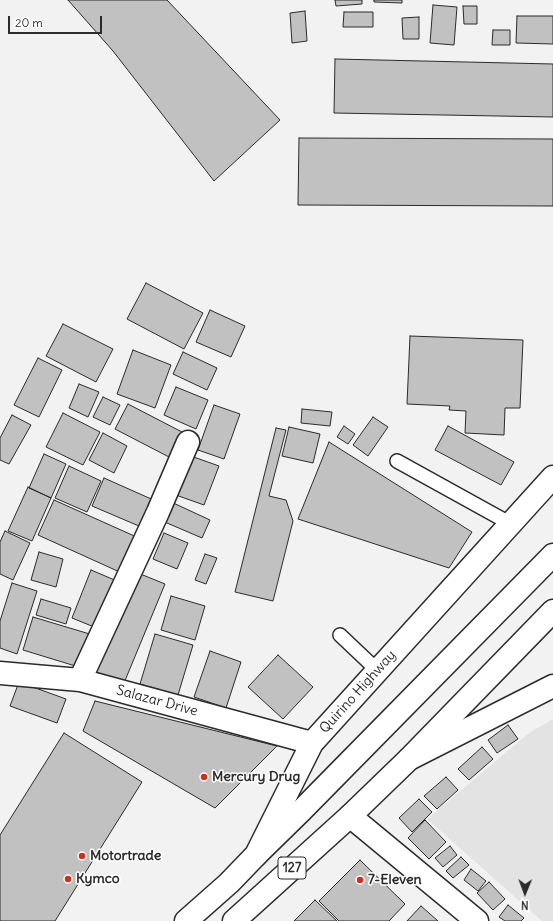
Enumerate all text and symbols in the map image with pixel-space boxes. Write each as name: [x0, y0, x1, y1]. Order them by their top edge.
scale bar: [10, 8, 104, 34]
text: 20 m: [15, 15, 43, 30]
street label: Quirino Highway: [316, 647, 400, 737]
street label: Salazar Drive: [114, 682, 200, 720]
place label: Mercury Drug: [212, 769, 300, 785]
marker: Mercury Drug: [199, 772, 209, 782]
place label: Motortrade: [90, 848, 161, 864]
marker: Motortrade: [77, 851, 87, 861]
road number: 127: [278, 857, 306, 879]
place label: Kymco: [76, 871, 120, 887]
place label: 7-Eleven: [368, 872, 422, 888]
north arrow: [505, 873, 545, 913]
marker: Kymco: [63, 874, 73, 884]
marker: 7-Eleven: [355, 875, 365, 885]
text: N: [521, 898, 529, 912]

